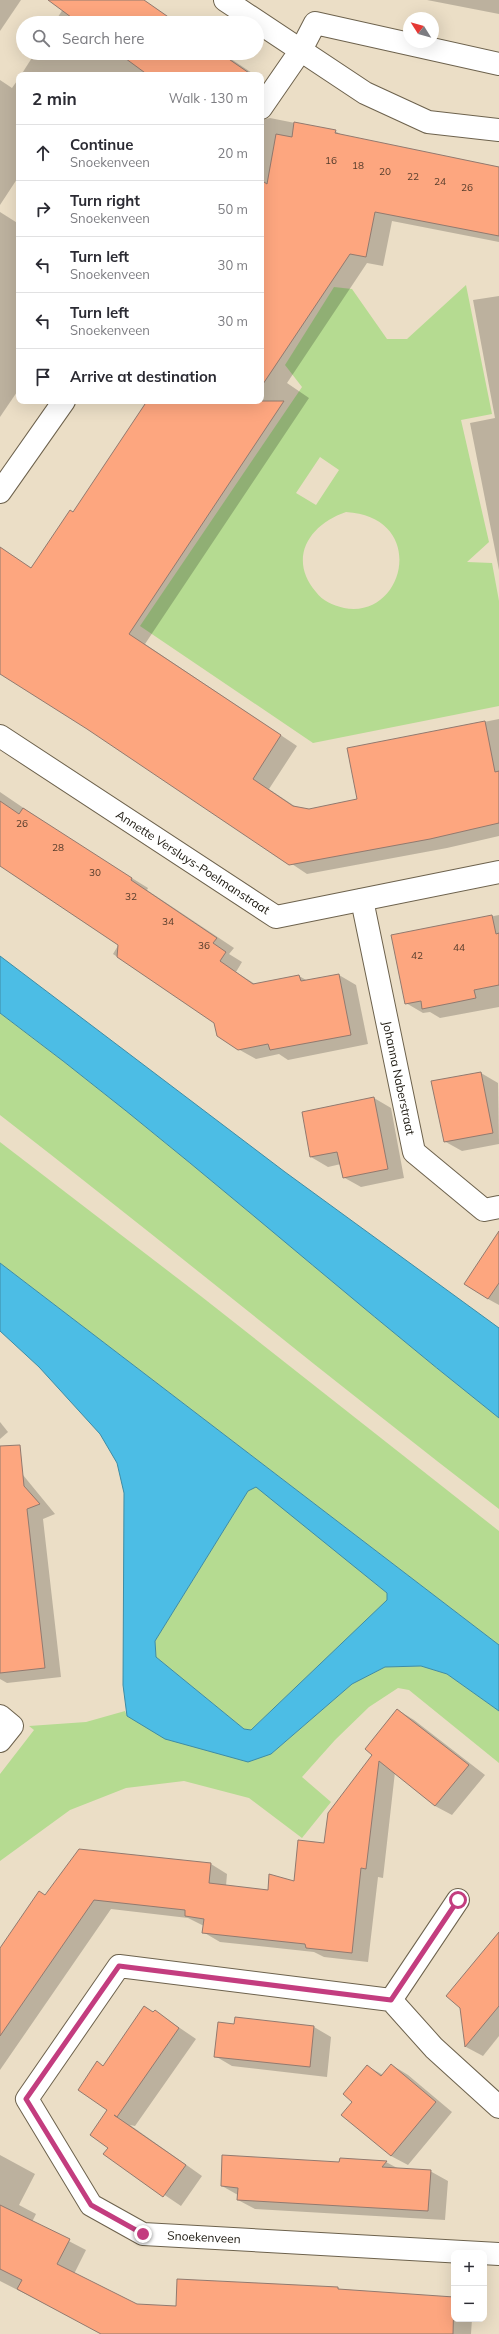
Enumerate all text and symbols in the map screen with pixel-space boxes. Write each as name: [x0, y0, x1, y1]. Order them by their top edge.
north arrow: [403, 12, 439, 48]
search box: [16, 16, 264, 60]
icon: search: [30, 27, 52, 49]
text: Search here: [62, 29, 144, 48]
text: 2 min: [32, 88, 77, 109]
text: Walk · 130 m: [169, 90, 248, 106]
text: Continue: [70, 135, 133, 154]
icon: ahead: [32, 142, 54, 164]
text: 20 m: [218, 145, 248, 161]
text: Snoekenveen: [70, 154, 150, 170]
house number: 16: [325, 154, 337, 167]
house number: 18: [352, 159, 364, 172]
house number: 20: [379, 165, 391, 178]
house number: 22: [407, 170, 419, 183]
house number: 24: [434, 175, 446, 188]
house number: 26: [461, 181, 473, 194]
text: Turn right: [70, 191, 140, 210]
icon: right: [32, 198, 54, 220]
text: 50 m: [218, 201, 248, 217]
text: Snoekenveen: [70, 210, 150, 226]
text: Turn left: [70, 247, 129, 266]
icon: left: [32, 254, 54, 276]
text: 30 m: [218, 257, 248, 273]
text: Snoekenveen: [70, 266, 150, 282]
text: Turn left: [70, 303, 129, 322]
icon: left: [32, 310, 54, 332]
text: 30 m: [218, 313, 248, 329]
text: Snoekenveen: [70, 322, 150, 338]
icon: arrive: [32, 366, 54, 388]
text: Arrive at destination: [70, 367, 217, 386]
street label: Annette Versluys-Poelmanstraat: [113, 807, 273, 917]
house number: 26: [16, 817, 28, 830]
house number: 28: [52, 841, 64, 854]
house number: 30: [89, 866, 101, 879]
house number: 32: [125, 890, 137, 903]
house number: 34: [162, 915, 174, 928]
house number: 36: [198, 939, 210, 952]
house number: 44: [453, 941, 465, 954]
house number: 42: [411, 949, 423, 962]
street label: Johanna Naberstraat: [380, 1019, 418, 1137]
route start: [449, 1891, 467, 1909]
route end: [134, 2225, 152, 2243]
street label: Snoekenveen: [167, 2228, 241, 2246]
map controls: [451, 2250, 487, 2322]
button: +: [451, 2250, 487, 2286]
button: −: [451, 2286, 487, 2322]

